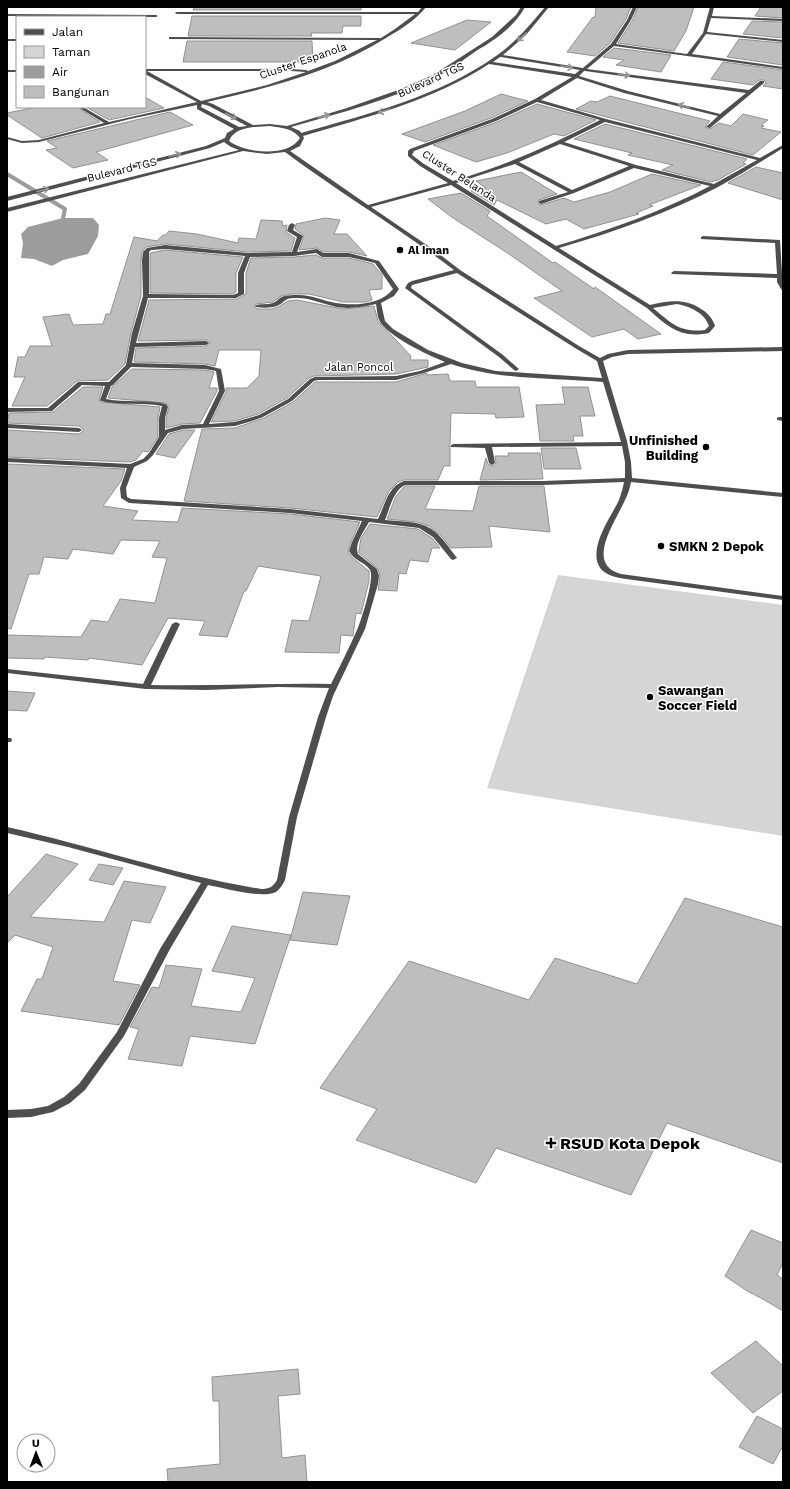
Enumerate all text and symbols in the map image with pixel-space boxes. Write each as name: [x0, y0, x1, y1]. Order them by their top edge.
legend: [16, 16, 146, 108]
text: Jalan: [52, 25, 83, 39]
one-way arrow: [517, 32, 527, 42]
street label: Cluster Espanola: [258, 40, 348, 82]
text: Taman: [52, 45, 90, 59]
street label: Bulevard TGS: [396, 60, 466, 100]
one-way arrow: [560, 63, 573, 71]
text: Air: [52, 65, 68, 79]
one-way arrow: [617, 71, 630, 79]
text: Bangunan: [52, 85, 110, 99]
one-way arrow: [678, 102, 691, 110]
one-way arrow: [378, 107, 390, 115]
one-way arrow: [318, 112, 331, 119]
one-way arrow: [225, 113, 237, 120]
street label: Cluster Belanda: [420, 147, 498, 205]
one-way arrow: [168, 151, 181, 158]
street label: Bulevard TGS: [86, 155, 158, 185]
one-way arrow: [36, 185, 49, 193]
place label: Al Iman: [408, 244, 449, 257]
marker: Al Iman: [395, 245, 405, 255]
street label: Jalan Poncol: [325, 361, 394, 374]
place label: Unfinished Building: [629, 433, 699, 463]
marker: Unfinished Building: [701, 442, 711, 452]
place label: SMKN 2 Depok: [669, 539, 765, 554]
marker: SMKN 2 Depok: [656, 541, 666, 551]
place label: Sawangan Soccer Field: [658, 683, 737, 713]
marker: Sawangan Soccer Field: [645, 692, 655, 702]
place label: RSUD Kota Depok: [560, 1134, 700, 1153]
marker: RSUD Kota Depok: [545, 1137, 557, 1149]
north arrow: [16, 1433, 56, 1473]
text: U: [32, 1437, 40, 1450]

